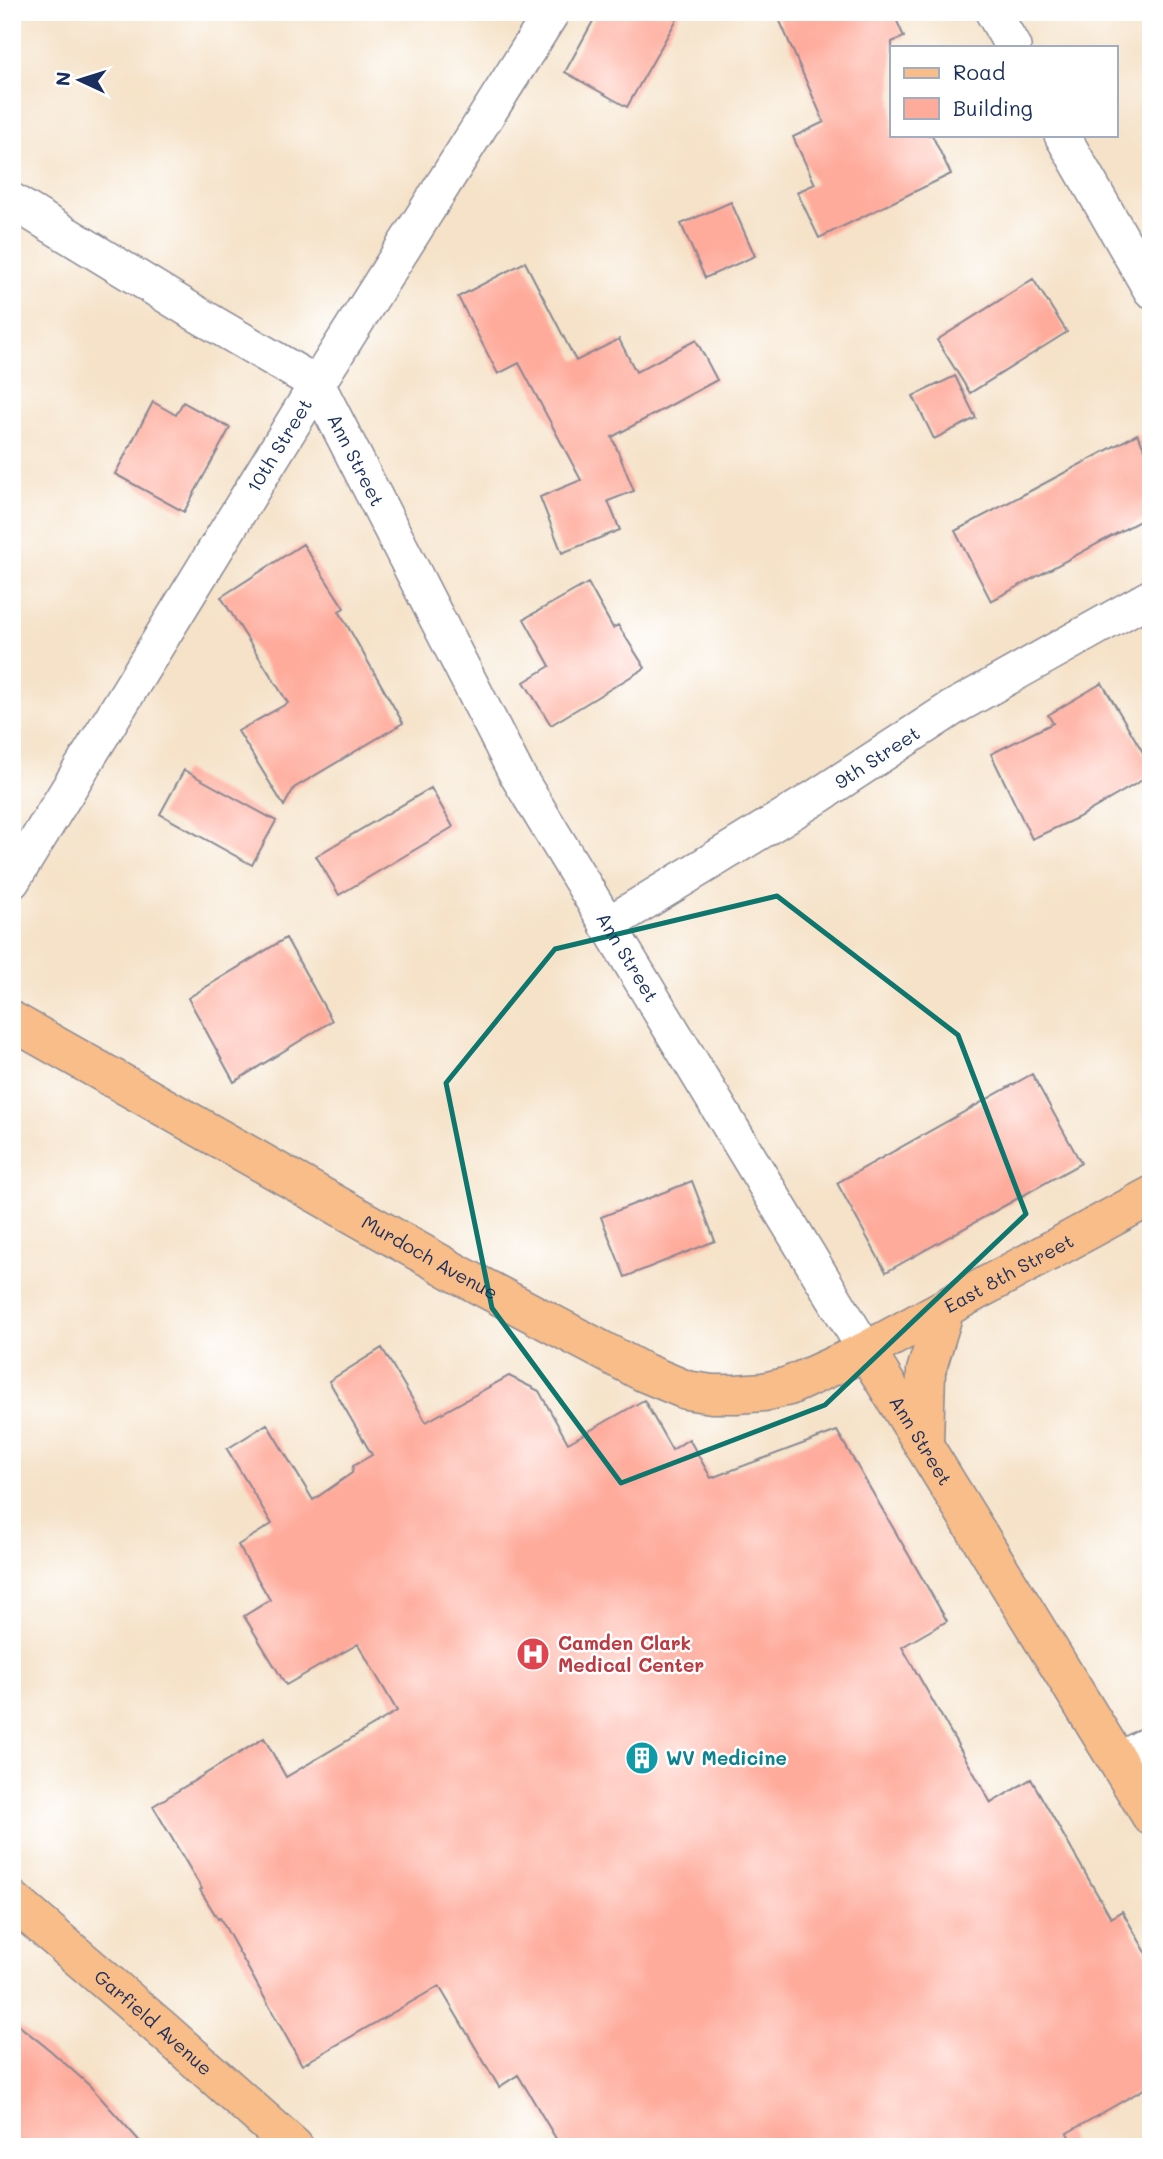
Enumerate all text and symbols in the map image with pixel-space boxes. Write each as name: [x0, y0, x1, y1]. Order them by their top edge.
north arrow: [46, 46, 116, 116]
legend: [890, 46, 1118, 136]
text: Road: [953, 58, 1005, 85]
text: N: [50, 71, 76, 87]
text: Building: [953, 94, 1033, 121]
street label: 10th Street: [240, 394, 317, 497]
street label: Ann Street: [322, 409, 390, 510]
street label: 9th Street: [829, 720, 924, 794]
street label: Ann Street: [591, 907, 665, 1007]
street label: Murdoch Avenue: [357, 1209, 502, 1305]
street label: East 8th Street: [940, 1228, 1078, 1318]
street label: Ann Street: [884, 1391, 958, 1490]
place label: Camden Clark Medical Center: [558, 1630, 704, 1677]
hospital icon: Camden Clark Medical Center: [514, 1635, 552, 1673]
building icon: WV Medicine: [623, 1739, 661, 1777]
place label: WV Medicine: [666, 1745, 787, 1770]
street label: Garfield Avenue: [89, 1964, 218, 2081]

